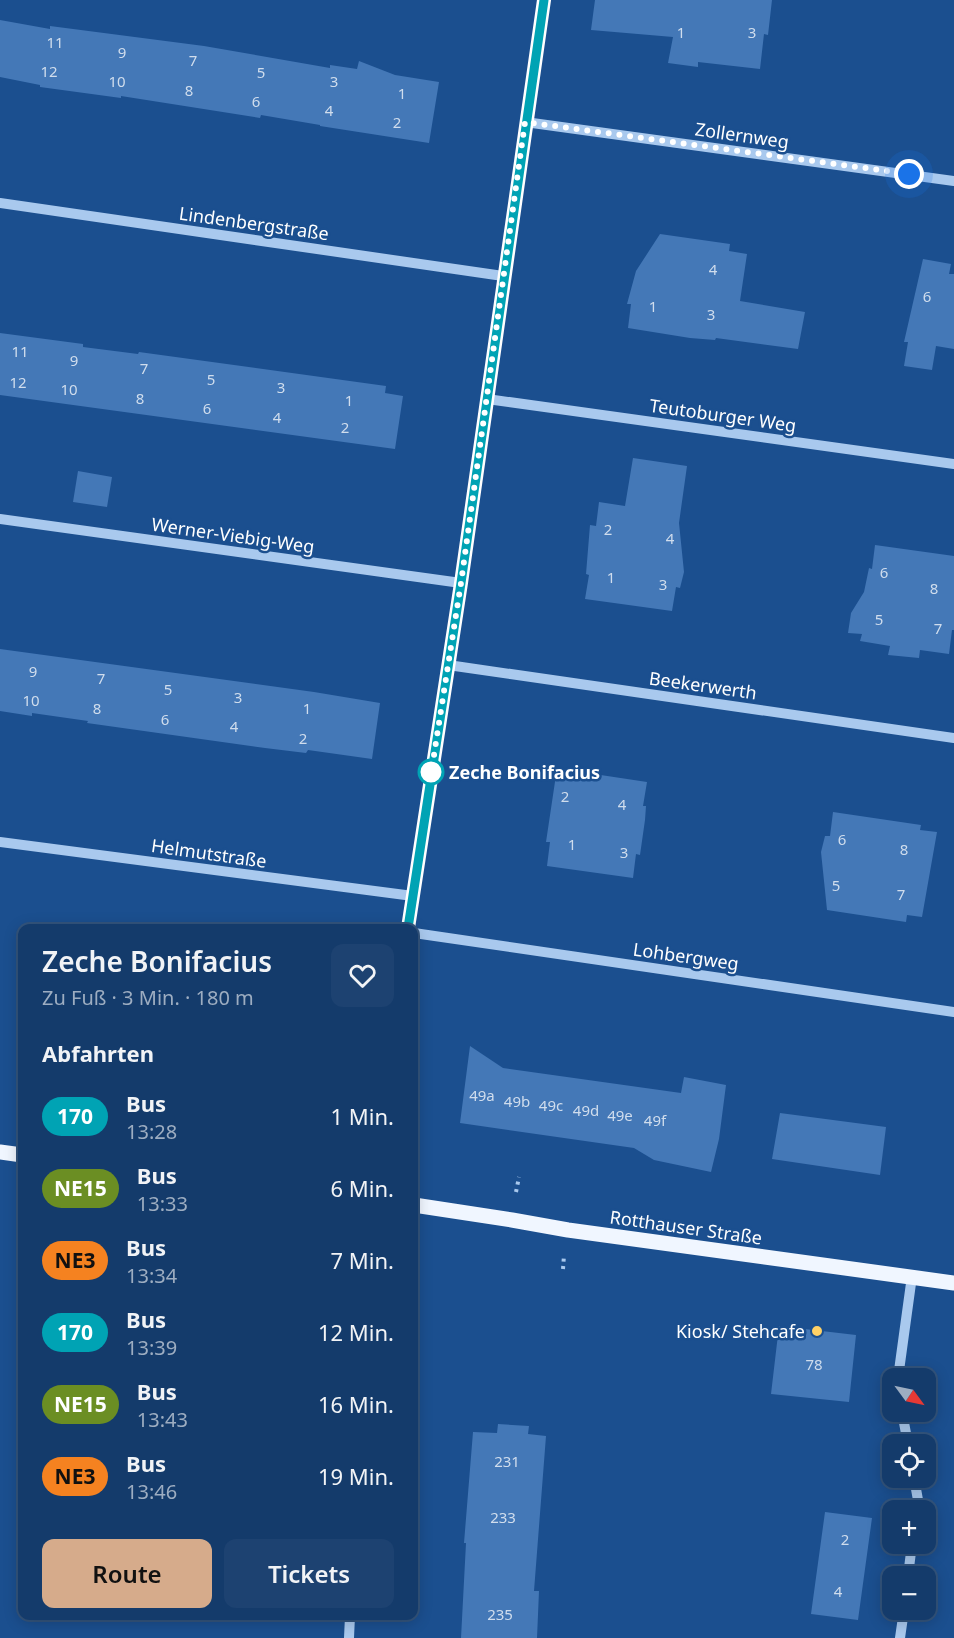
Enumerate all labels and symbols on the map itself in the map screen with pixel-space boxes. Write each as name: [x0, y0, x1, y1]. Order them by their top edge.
house number: 1: [677, 22, 685, 42]
house number: 3: [748, 22, 756, 42]
house number: 11: [46, 32, 64, 52]
house number: 9: [118, 42, 126, 62]
house number: 7: [189, 50, 197, 70]
house number: 12: [40, 61, 58, 81]
house number: 5: [257, 62, 265, 82]
house number: 10: [108, 71, 126, 91]
house number: 3: [330, 71, 338, 91]
house number: 8: [185, 80, 193, 100]
house number: 1: [398, 83, 406, 103]
house number: 6: [252, 91, 260, 111]
house number: 4: [325, 100, 334, 120]
house number: 2: [393, 112, 401, 132]
street label: Zollernweg: [694, 117, 790, 153]
your location: [894, 159, 924, 189]
street label: Lindenbergstraße: [178, 201, 330, 245]
house number: 4: [709, 259, 718, 279]
house number: 6: [923, 286, 931, 306]
house number: 1: [649, 296, 657, 316]
house number: 3: [707, 304, 715, 324]
house number: 11: [11, 341, 29, 361]
house number: 9: [70, 350, 78, 370]
house number: 7: [140, 358, 148, 378]
house number: 5: [207, 369, 215, 389]
house number: 12: [9, 372, 27, 392]
house number: 3: [277, 377, 285, 397]
house number: 10: [60, 379, 78, 399]
house number: 8: [136, 388, 144, 408]
house number: 1: [345, 390, 353, 410]
street label: Teutoburger Weg: [648, 393, 798, 437]
house number: 6: [203, 398, 211, 418]
house number: 4: [273, 407, 282, 427]
house number: 2: [341, 417, 349, 437]
street label: Werner-Viebig-Weg: [150, 512, 316, 558]
house number: 2: [604, 519, 612, 539]
house number: 4: [666, 528, 675, 548]
house number: 6: [880, 562, 888, 582]
house number: 1: [607, 567, 615, 587]
house number: 3: [659, 574, 667, 594]
house number: 8: [930, 578, 938, 598]
house number: 5: [875, 609, 883, 629]
house number: 7: [934, 618, 942, 638]
house number: 9: [29, 661, 37, 681]
street label: Beekerwerth: [648, 666, 758, 704]
house number: 7: [97, 668, 105, 688]
house number: 5: [164, 679, 172, 699]
house number: 3: [234, 687, 242, 707]
house number: 10: [22, 690, 40, 710]
house number: 8: [93, 698, 101, 718]
house number: 1: [303, 698, 311, 718]
house number: 6: [161, 709, 169, 729]
house number: 4: [230, 716, 239, 736]
house number: 2: [299, 728, 307, 748]
marker: Zeche Bonifacius: [418, 759, 444, 785]
place label: Zeche Bonifacius: [449, 760, 600, 784]
house number: 2: [561, 786, 569, 806]
house number: 4: [618, 794, 627, 814]
house number: 6: [838, 829, 846, 849]
street label: Helmutstraße: [150, 833, 268, 873]
house number: 1: [568, 834, 576, 854]
house number: 8: [900, 839, 908, 859]
house number: 3: [620, 842, 628, 862]
house number: 5: [832, 875, 840, 895]
house number: 7: [897, 884, 905, 904]
street label: Lohbergweg: [632, 937, 740, 975]
house number: 49a: [469, 1085, 495, 1105]
house number: 49b: [504, 1091, 530, 1111]
house number: 49c: [539, 1095, 563, 1115]
house number: 49d: [573, 1100, 599, 1120]
house number: 49e: [607, 1105, 633, 1125]
house number: 49f: [644, 1110, 667, 1130]
street label: Rotthauser Straße: [608, 1204, 764, 1250]
place label: Kiosk/ Stehcafe: [676, 1319, 805, 1343]
marker: Kiosk/ Stehcafe: [810, 1324, 824, 1338]
house number: 78: [805, 1354, 823, 1374]
north arrow: [882, 1368, 936, 1422]
house number: 231: [494, 1451, 520, 1471]
house number: 233: [490, 1507, 516, 1527]
house number: 2: [841, 1529, 849, 1549]
house number: 4: [834, 1581, 843, 1601]
house number: 235: [487, 1604, 513, 1624]

